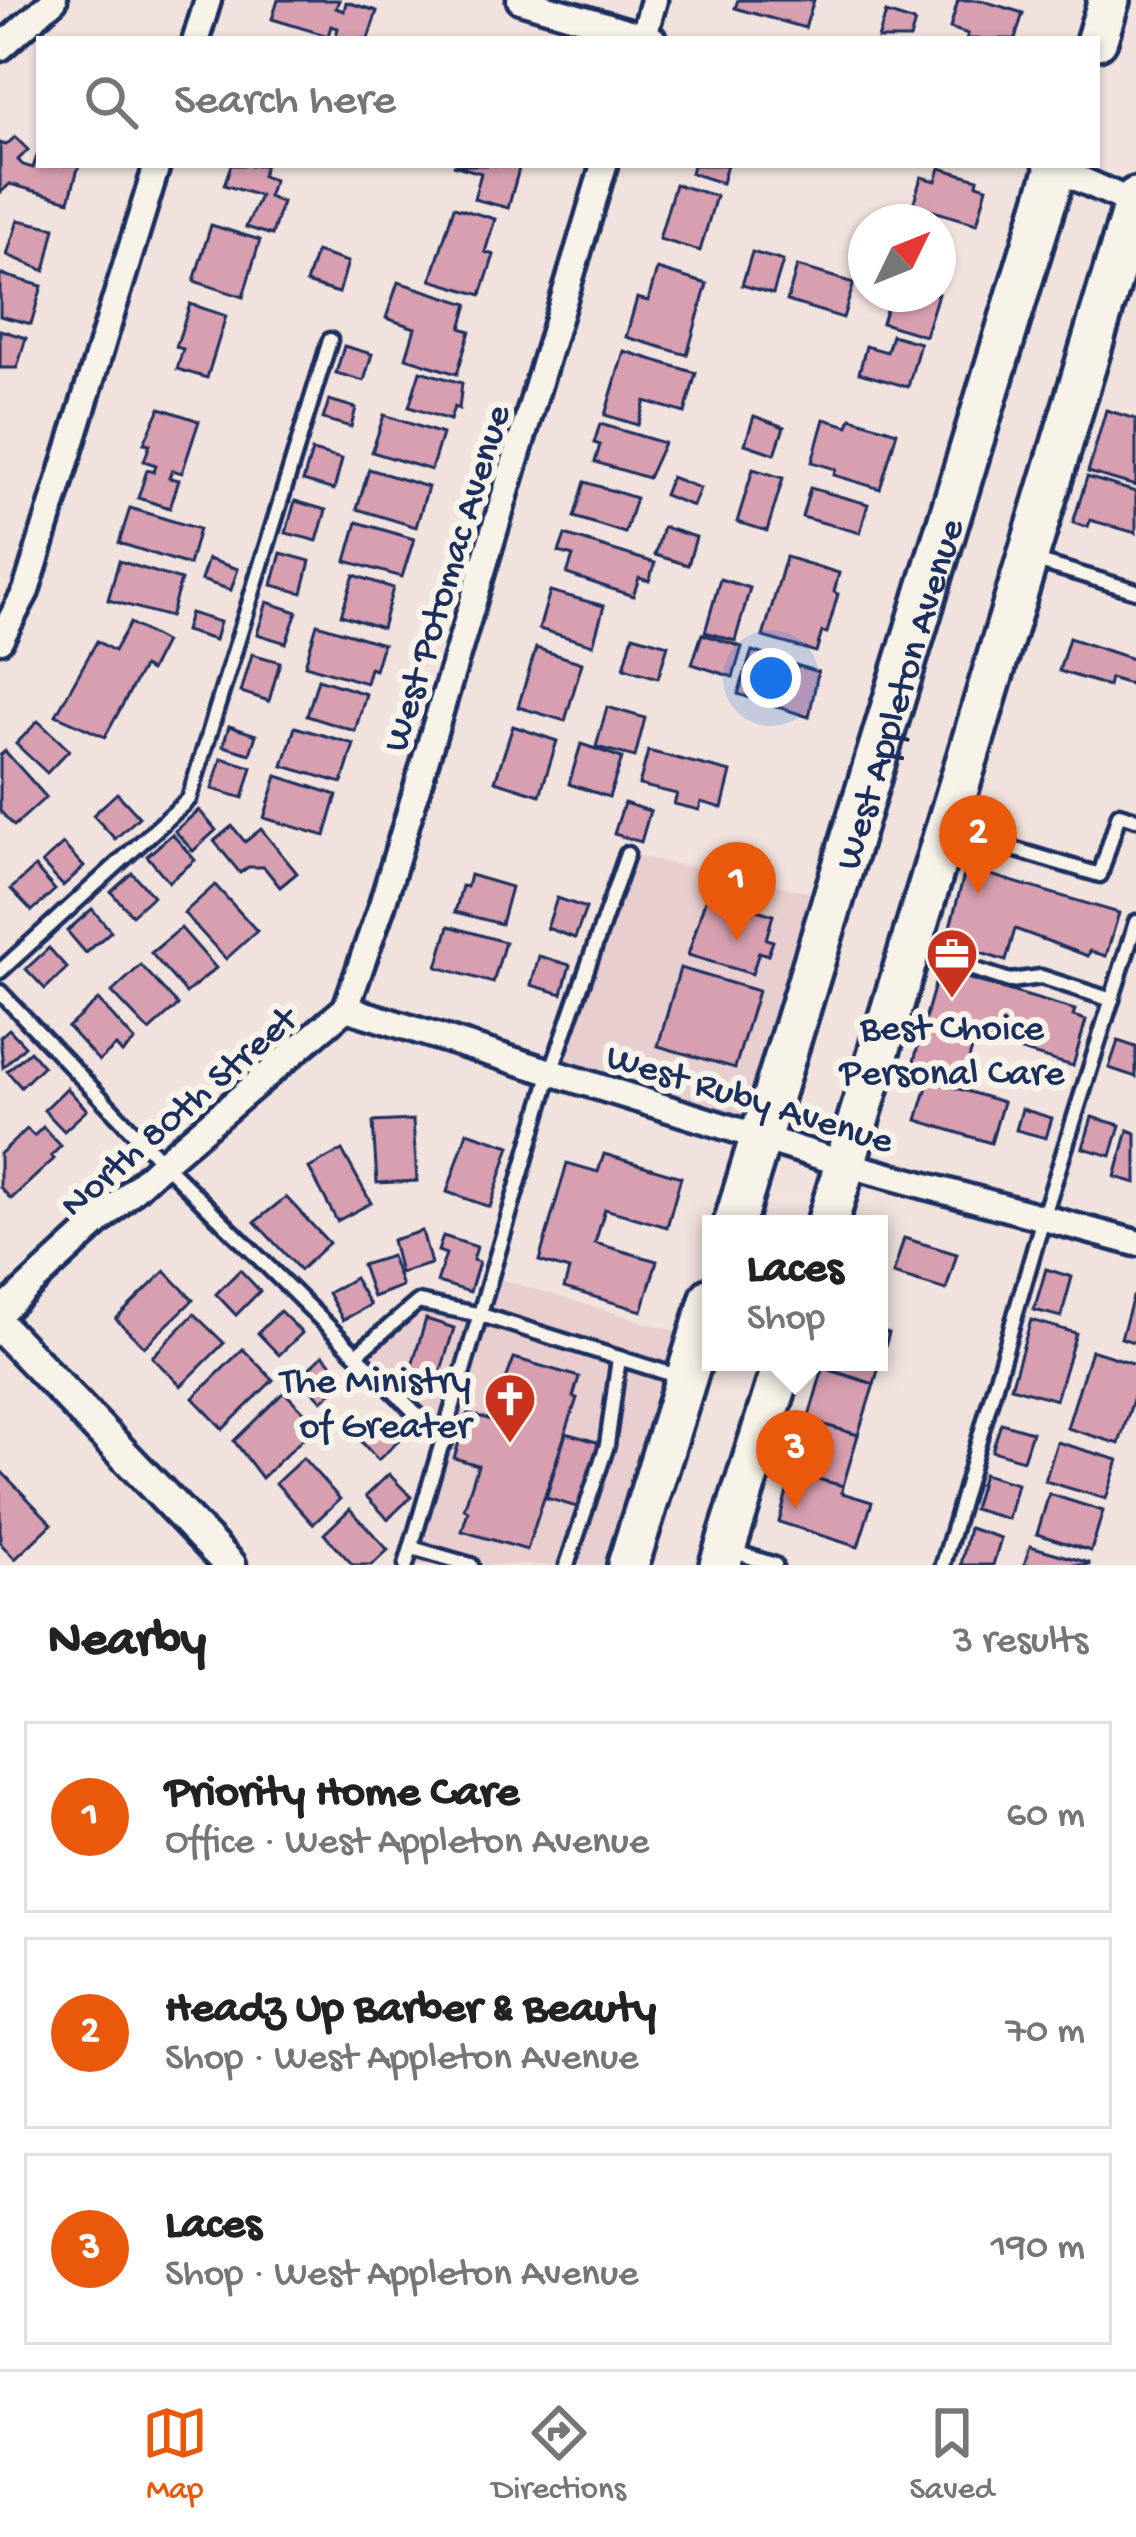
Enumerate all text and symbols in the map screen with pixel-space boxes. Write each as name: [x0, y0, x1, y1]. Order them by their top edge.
search box: [36, 36, 1100, 168]
icon: search: [78, 69, 144, 135]
text: Search here: [174, 76, 396, 129]
north arrow: [848, 204, 956, 312]
street label: West Potomac Avenue: [375, 399, 525, 758]
street label: West Appleton Avenue: [827, 513, 978, 876]
your location: [741, 648, 801, 708]
pin: 2: [939, 795, 1017, 894]
pin: 1: [698, 842, 776, 941]
office icon: Best Choice Personal Care: [924, 926, 980, 1000]
street label: North 80th Street: [53, 997, 311, 1230]
place label: Best Choice Personal Care: [838, 1008, 1065, 1099]
street label: West Ruby Avenue: [600, 1036, 899, 1167]
popup: [702, 1215, 888, 1371]
text: Laces: [747, 1244, 843, 1297]
text: Shop: [747, 1297, 825, 1343]
place label: The Ministry of Greater: [278, 1361, 474, 1452]
church icon: The Ministry of Greater: [482, 1371, 538, 1445]
pin: 3: [756, 1410, 834, 1509]
text: Nearby: [48, 1613, 206, 1673]
text: 3 results: [953, 1620, 1088, 1666]
text: Priority Home Care: [165, 1768, 519, 1821]
text: 1: [82, 1794, 98, 1840]
text: 60 m: [1006, 1794, 1085, 1840]
text: Office · West Appleton Avenue: [165, 1821, 649, 1867]
text: Headz Up Barber & Beauty: [165, 1984, 656, 2037]
text: 2: [80, 2010, 100, 2056]
text: 70 m: [1006, 2010, 1085, 2056]
text: Shop · West Appleton Avenue: [165, 2037, 638, 2083]
text: Laces: [165, 2200, 262, 2253]
text: 3: [80, 2226, 100, 2272]
text: 190 m: [991, 2226, 1085, 2272]
text: Shop · West Appleton Avenue: [165, 2253, 638, 2299]
tab: Map: [142, 2400, 208, 2510]
tab: Directions: [492, 2400, 626, 2510]
tab: Saved: [910, 2400, 994, 2510]

